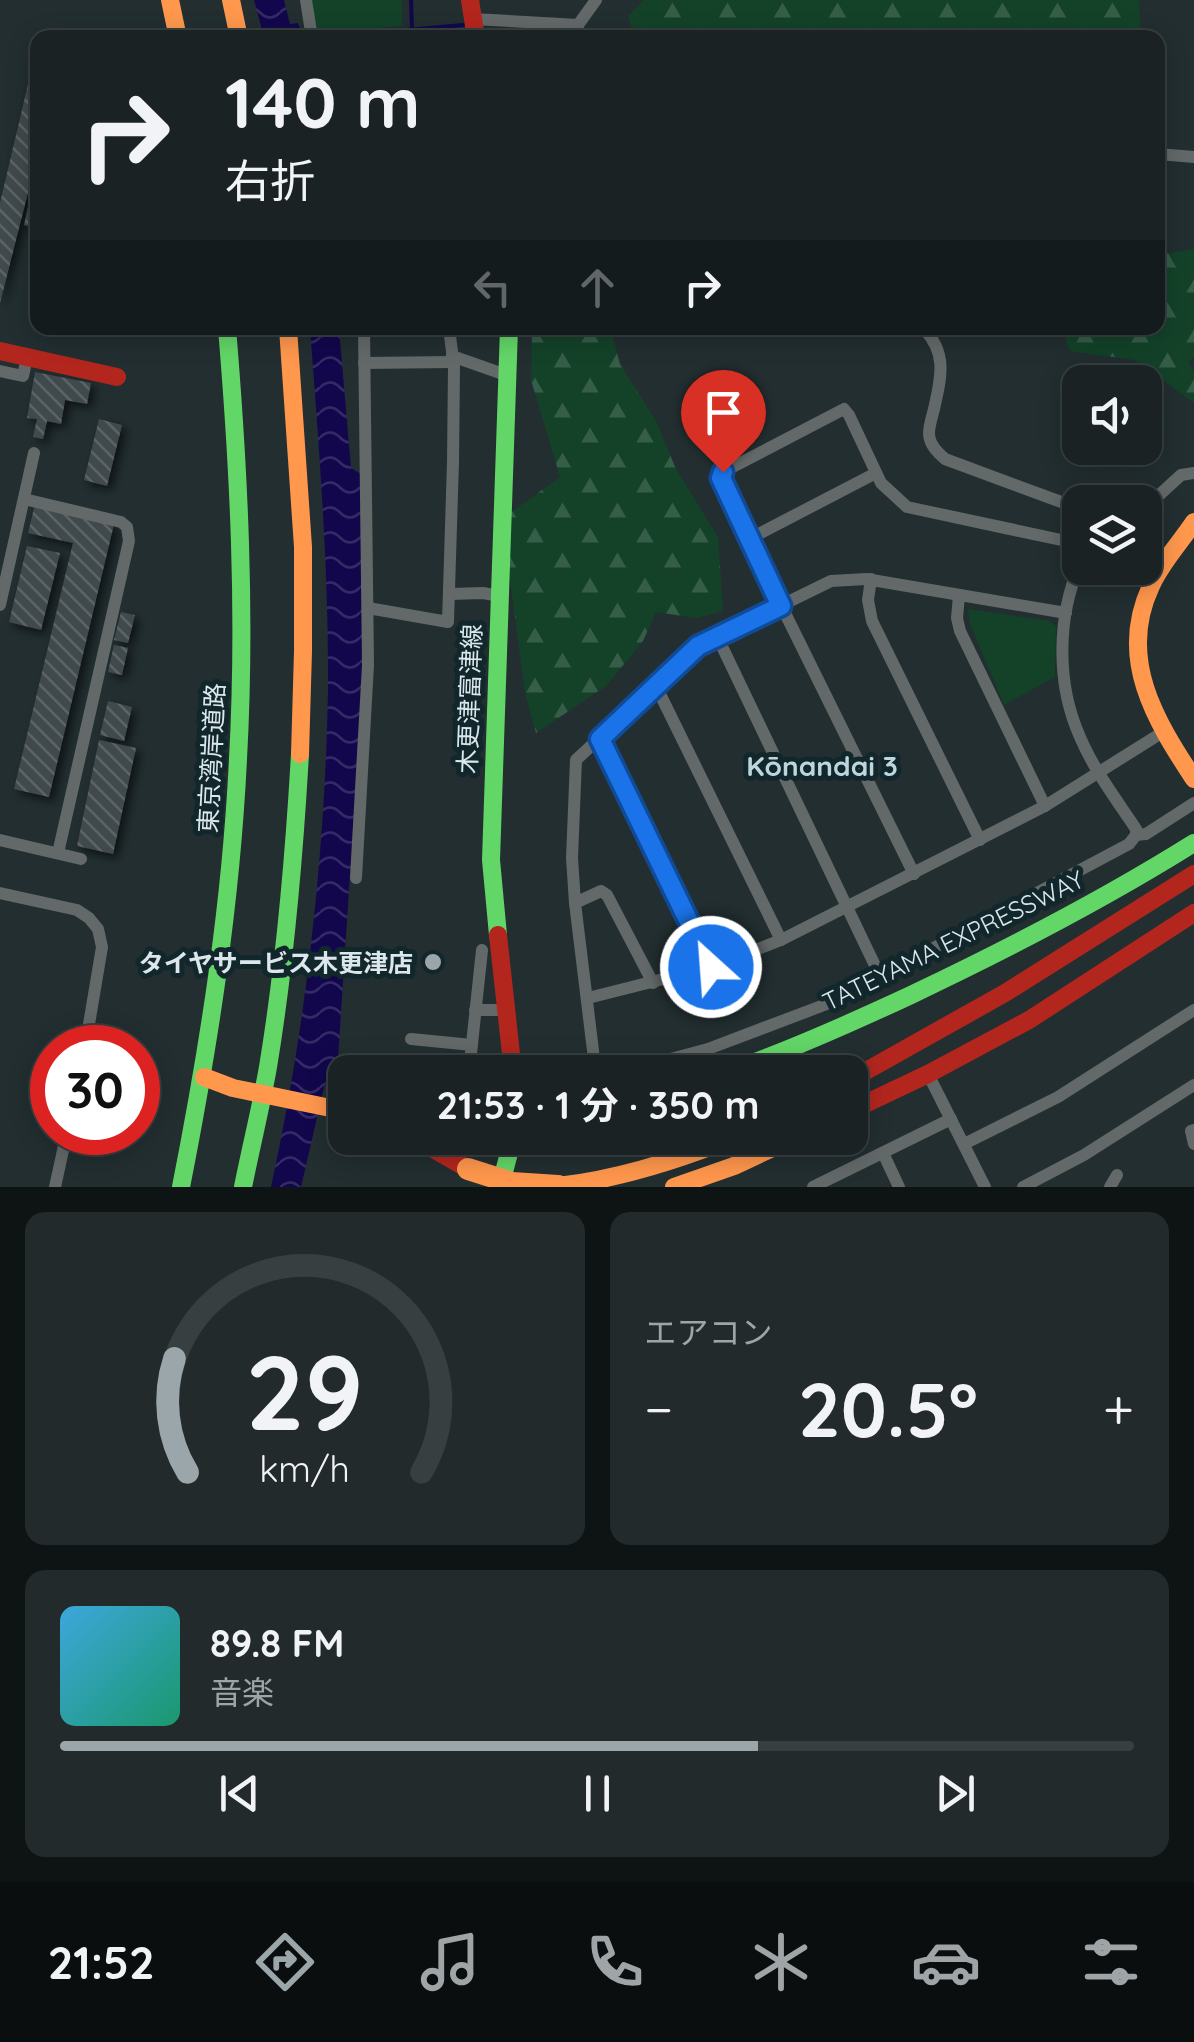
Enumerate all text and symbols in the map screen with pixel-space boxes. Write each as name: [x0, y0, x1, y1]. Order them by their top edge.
text: 140 m: [225, 58, 421, 146]
icon: right: [60, 70, 190, 200]
text: 右折: [225, 152, 315, 208]
icon: left: [465, 260, 520, 315]
icon: ahead: [570, 260, 625, 315]
icon: right: [675, 260, 730, 315]
map controls: [1062, 365, 1162, 585]
button: sound: [1062, 365, 1162, 465]
pin: [681, 370, 766, 473]
icon: arrive: [696, 385, 751, 440]
button: layers: [1062, 485, 1162, 585]
street label: 木更津富津線: [451, 623, 487, 775]
street label: 東京湾岸道路: [192, 682, 230, 834]
district label: Kōnandai 3: [746, 748, 898, 783]
street label: TATEYAMA EXPRESSWAY: [817, 863, 1089, 1017]
position arrow: [659, 915, 763, 1019]
place label: タイヤサービス木更津店: [139, 947, 413, 978]
marker: タイヤサービス木更津店: [422, 951, 444, 973]
speed limit sign: 30: [30, 1025, 160, 1155]
text: 21:53 · 1 分 · 350 m: [436, 1081, 760, 1129]
text: エアコン: [645, 1312, 773, 1352]
text: 29: [246, 1326, 364, 1456]
text: 20.5°: [798, 1362, 978, 1456]
text: −: [645, 1374, 673, 1443]
text: +: [1103, 1374, 1134, 1443]
text: km/h: [259, 1446, 350, 1491]
text: 89.8 FM: [210, 1619, 344, 1667]
text: 音楽: [210, 1672, 274, 1712]
icon: previous: [212, 1766, 267, 1821]
icon: pause: [570, 1766, 625, 1821]
icon: next: [928, 1766, 983, 1821]
icon: directions: [250, 1927, 320, 1997]
icon: music: [415, 1927, 485, 1997]
icon: phone: [580, 1927, 650, 1997]
icon: climate: [746, 1927, 816, 1997]
icon: car: [911, 1927, 981, 1997]
icon: filters: [1076, 1927, 1146, 1997]
text: 21:52: [48, 1934, 155, 1990]

